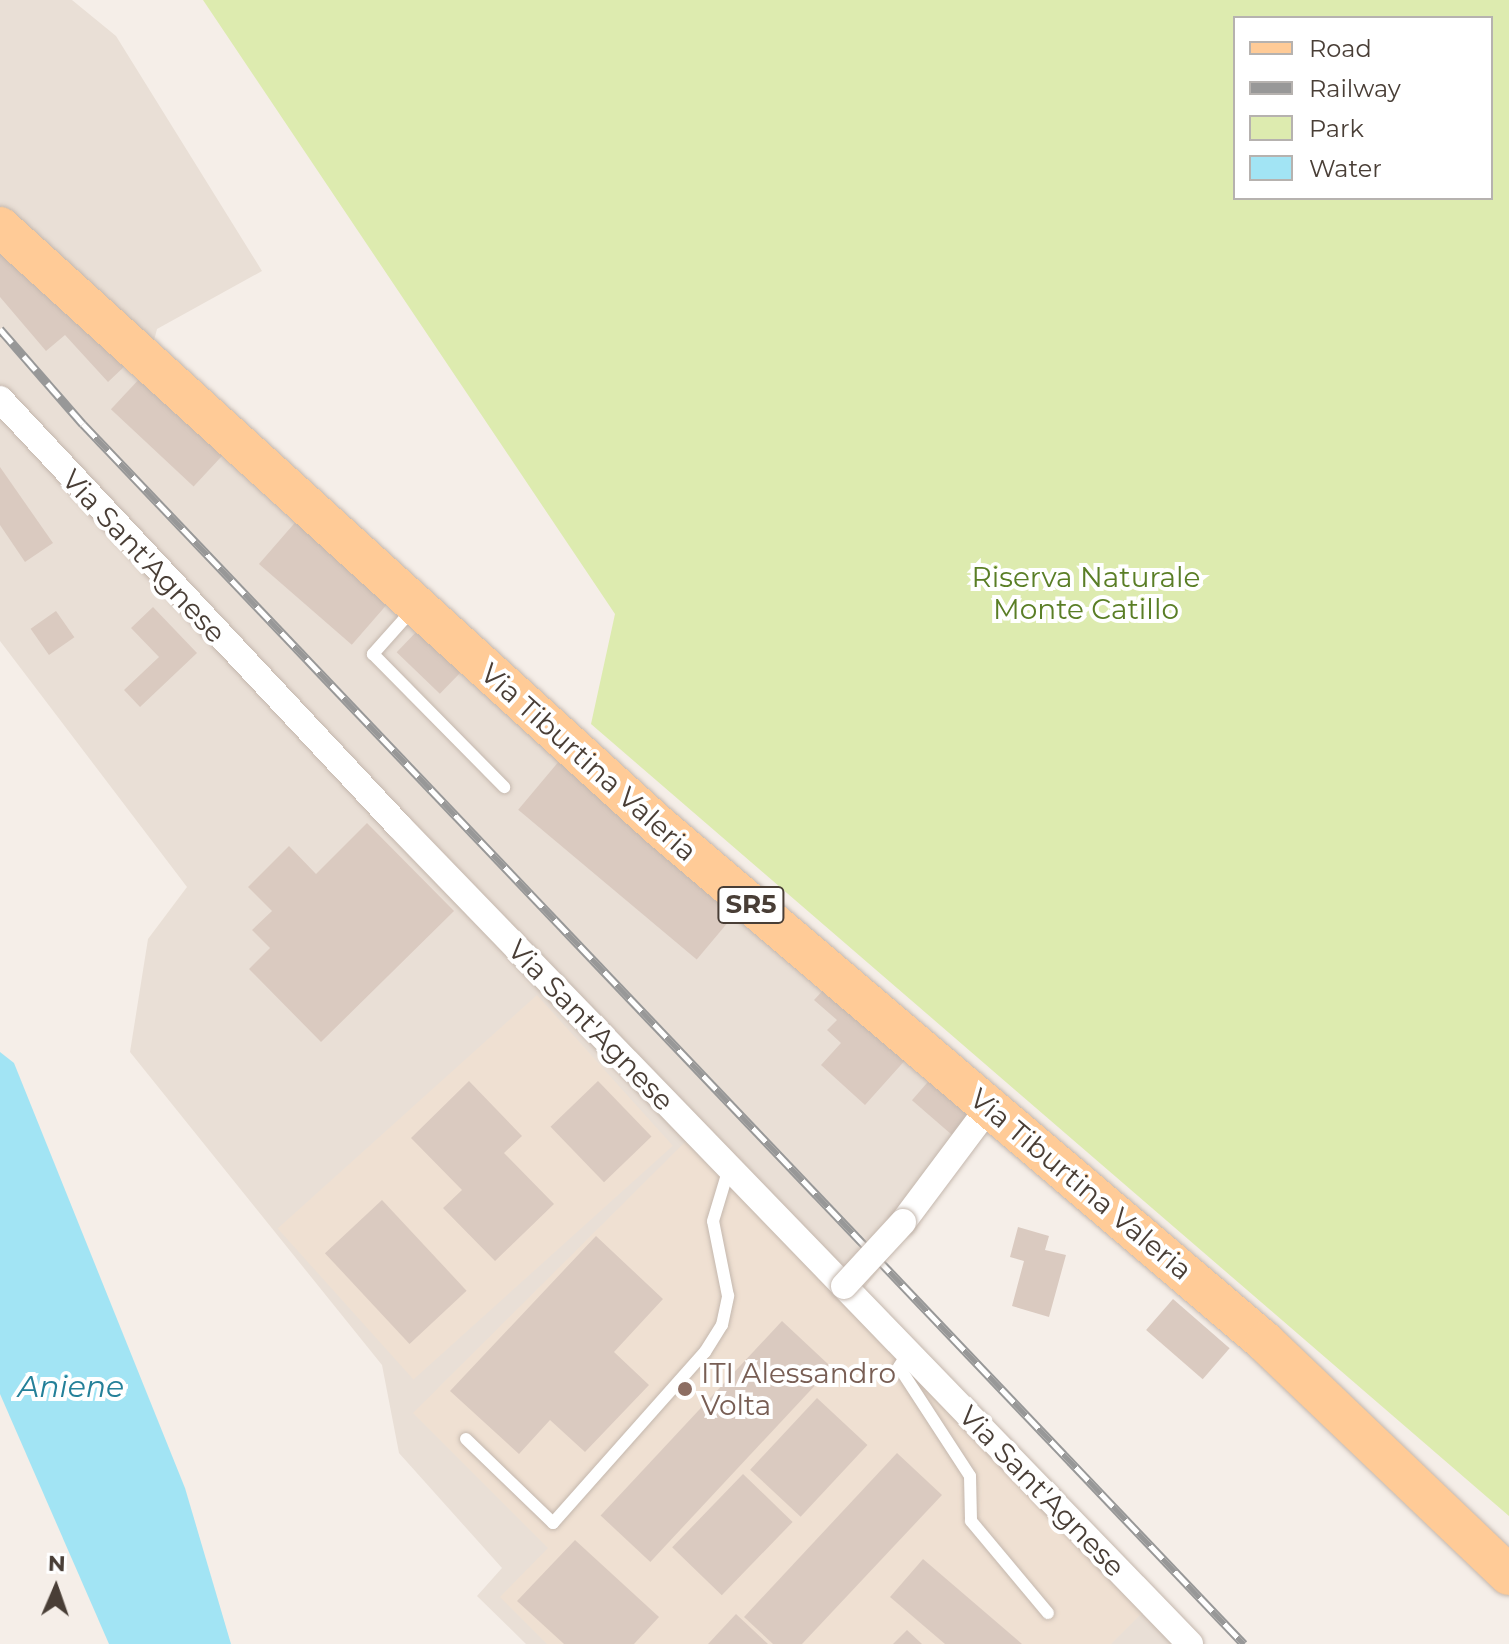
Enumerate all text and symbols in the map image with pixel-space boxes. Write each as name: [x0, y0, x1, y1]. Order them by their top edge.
legend: [1233, 16, 1493, 200]
text: Road: [1309, 34, 1372, 63]
text: Railway: [1309, 74, 1401, 103]
text: Park: [1309, 114, 1364, 143]
text: Water: [1309, 154, 1382, 183]
street label: Via Sant'Agnese: [55, 462, 233, 650]
park label: Riserva Naturale Monte Catillo: [971, 560, 1201, 626]
street label: Via Tiburtina Valeria: [474, 656, 704, 868]
road number: SR5: [717, 883, 785, 927]
street label: Via Sant'Agnese: [501, 933, 681, 1117]
street label: Via Tiburtina Valeria: [963, 1081, 1199, 1287]
place label: ITI Alessandro Volta: [701, 1356, 896, 1422]
water label: Aniene: [18, 1369, 124, 1405]
marker: ITI Alessandro Volta: [676, 1380, 694, 1398]
street label: Via Sant'Agnese: [952, 1399, 1132, 1583]
north arrow: [16, 1548, 96, 1628]
text: N: [47, 1550, 66, 1577]

